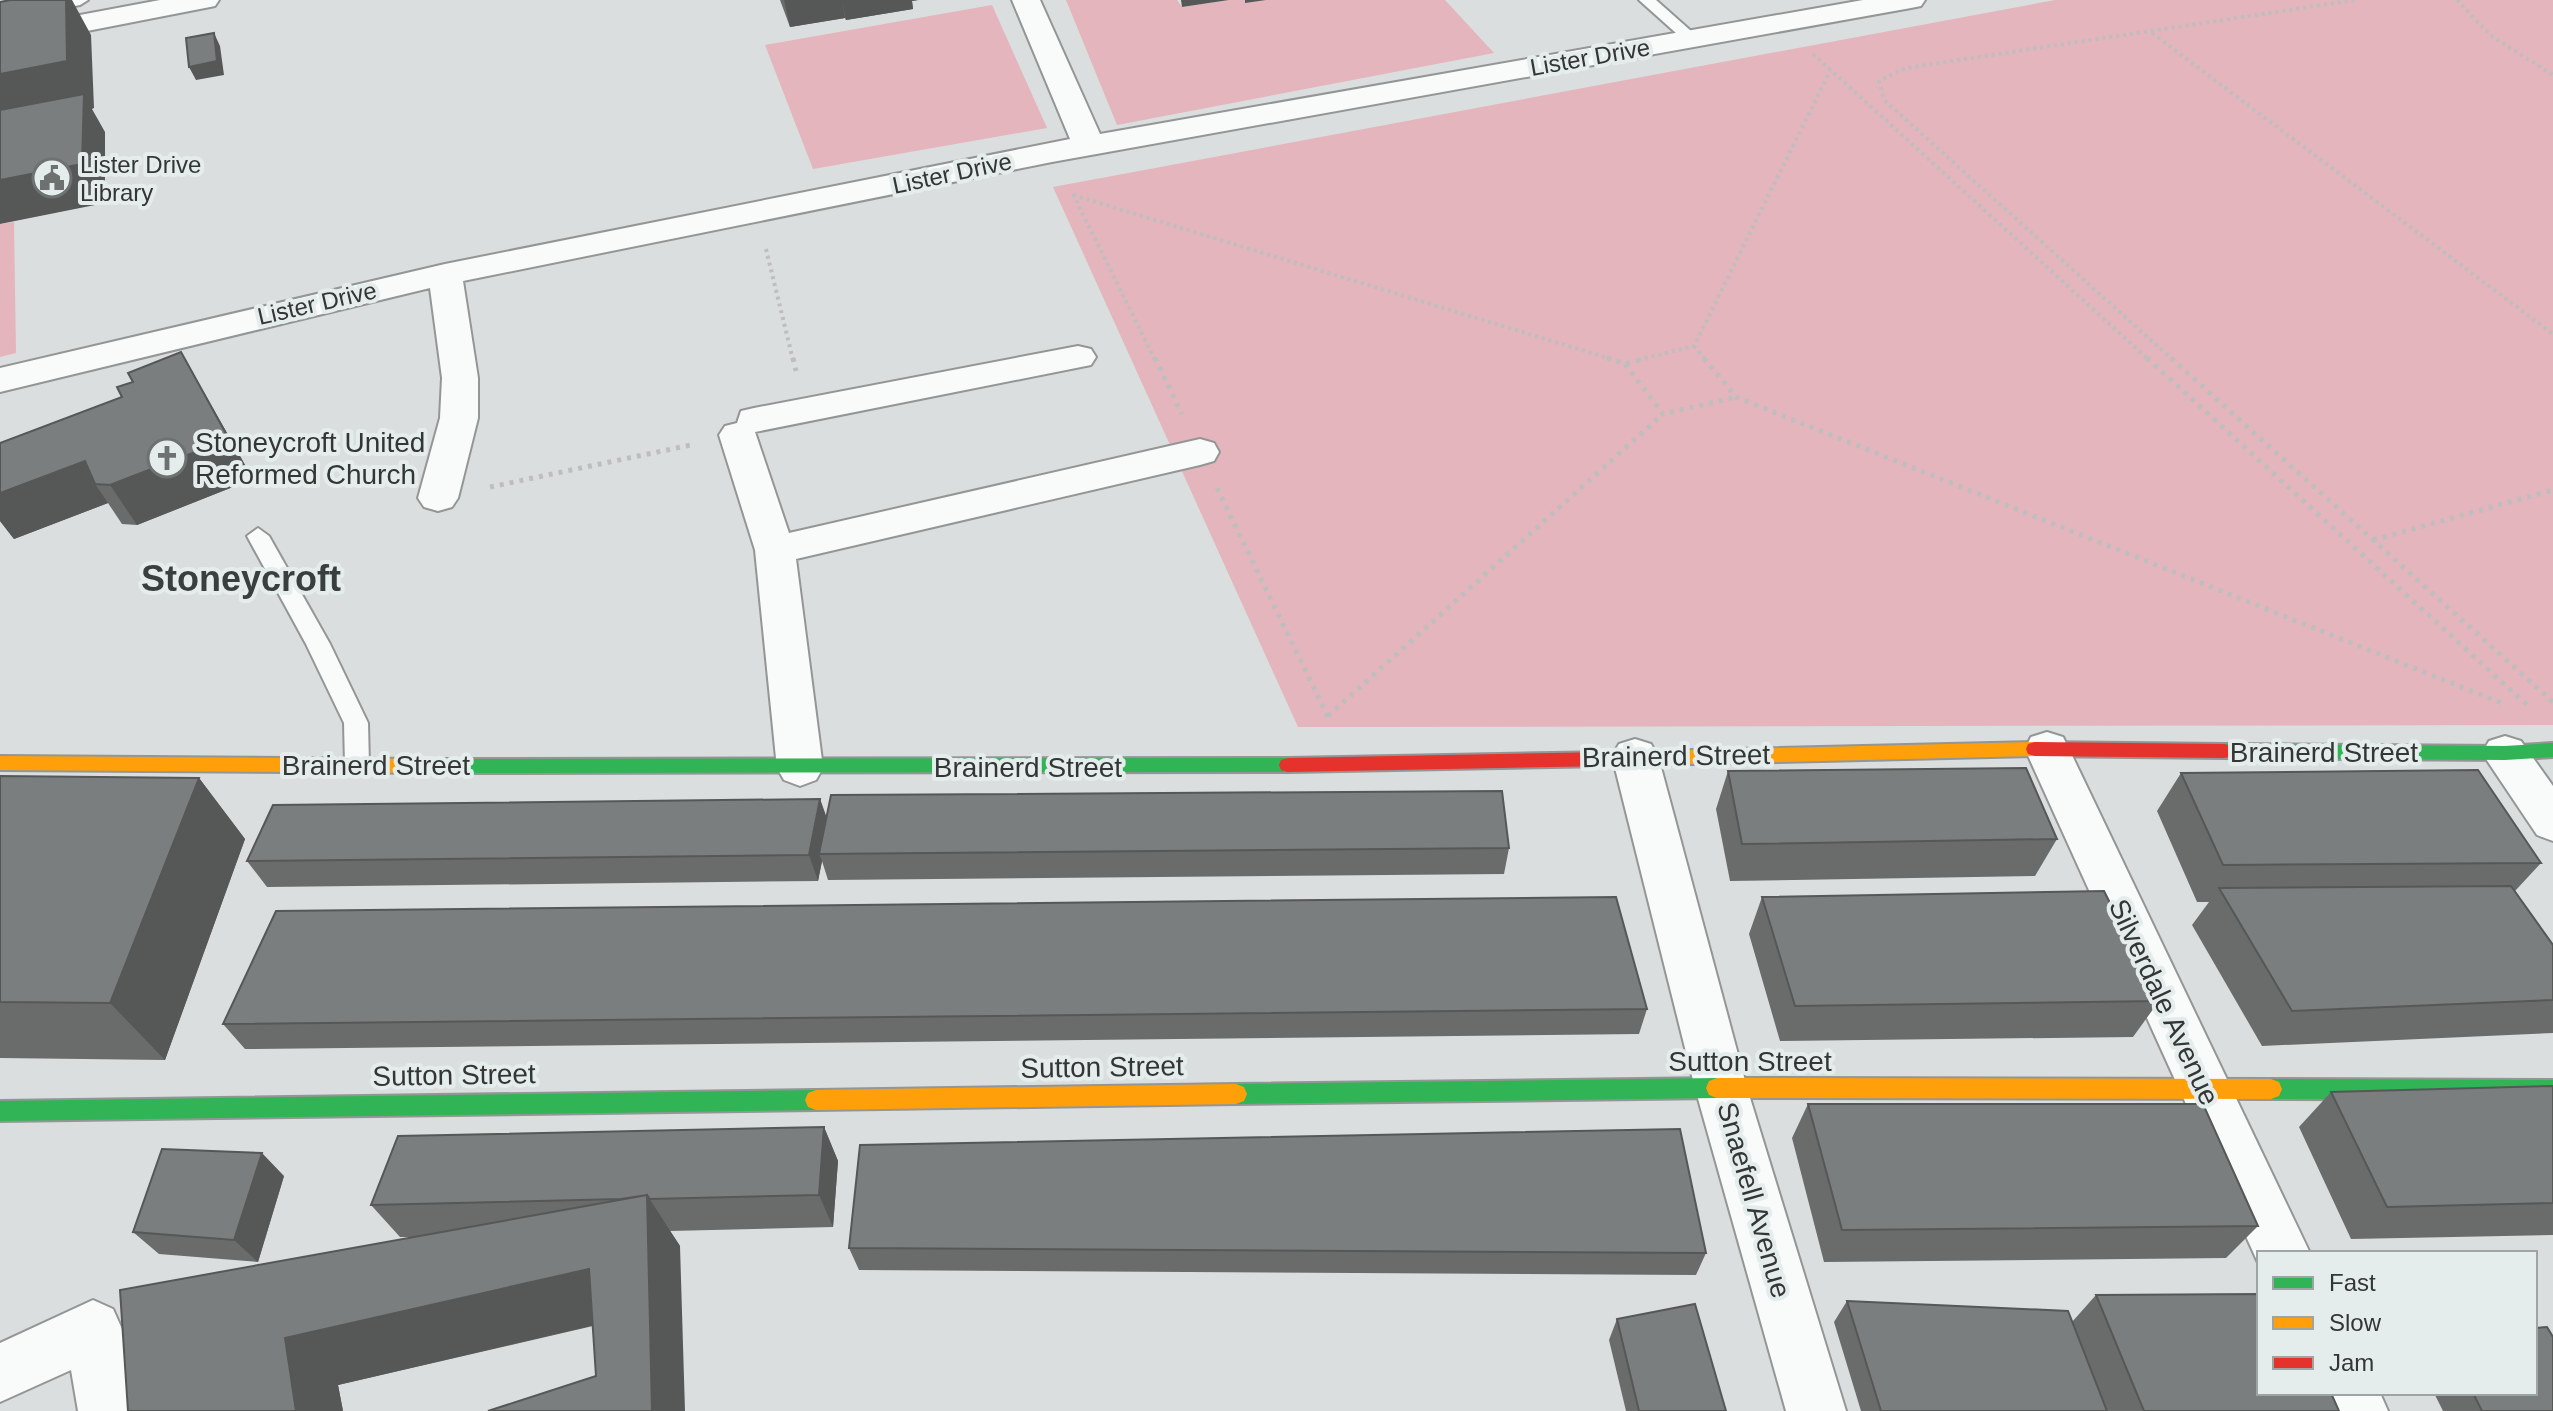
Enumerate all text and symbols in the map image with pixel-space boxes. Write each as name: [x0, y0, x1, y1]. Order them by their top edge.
street label: Lister Drive: [1528, 33, 1652, 81]
street label: Lister Drive: [890, 147, 1014, 199]
place label: Lister Drive Library: [80, 151, 201, 206]
public building icon: Lister Drive Library: [31, 157, 73, 199]
street label: Lister Drive: [255, 276, 379, 330]
place label: Stoneycroft United Reformed Church: [195, 427, 425, 490]
church icon: Stoneycroft United Reformed Church: [146, 437, 188, 479]
district label: Stoneycroft: [141, 558, 341, 599]
street label: Brainerd Street: [2230, 737, 2418, 768]
street label: Brainerd Street: [1582, 739, 1771, 773]
street label: Brainerd Street: [282, 750, 470, 781]
street label: Brainerd Street: [934, 752, 1122, 783]
street label: Silverdale Avenue: [2103, 894, 2225, 1110]
street label: Sutton Street: [1668, 1046, 1832, 1077]
street label: Sutton Street: [1020, 1050, 1184, 1084]
street label: Sutton Street: [372, 1058, 536, 1092]
street label: Snaefell Avenue: [1711, 1099, 1797, 1301]
legend: [2257, 1251, 2537, 1395]
text: Fast: [2329, 1269, 2376, 1296]
text: Slow: [2329, 1309, 2382, 1336]
text: Jam: [2329, 1349, 2374, 1376]

